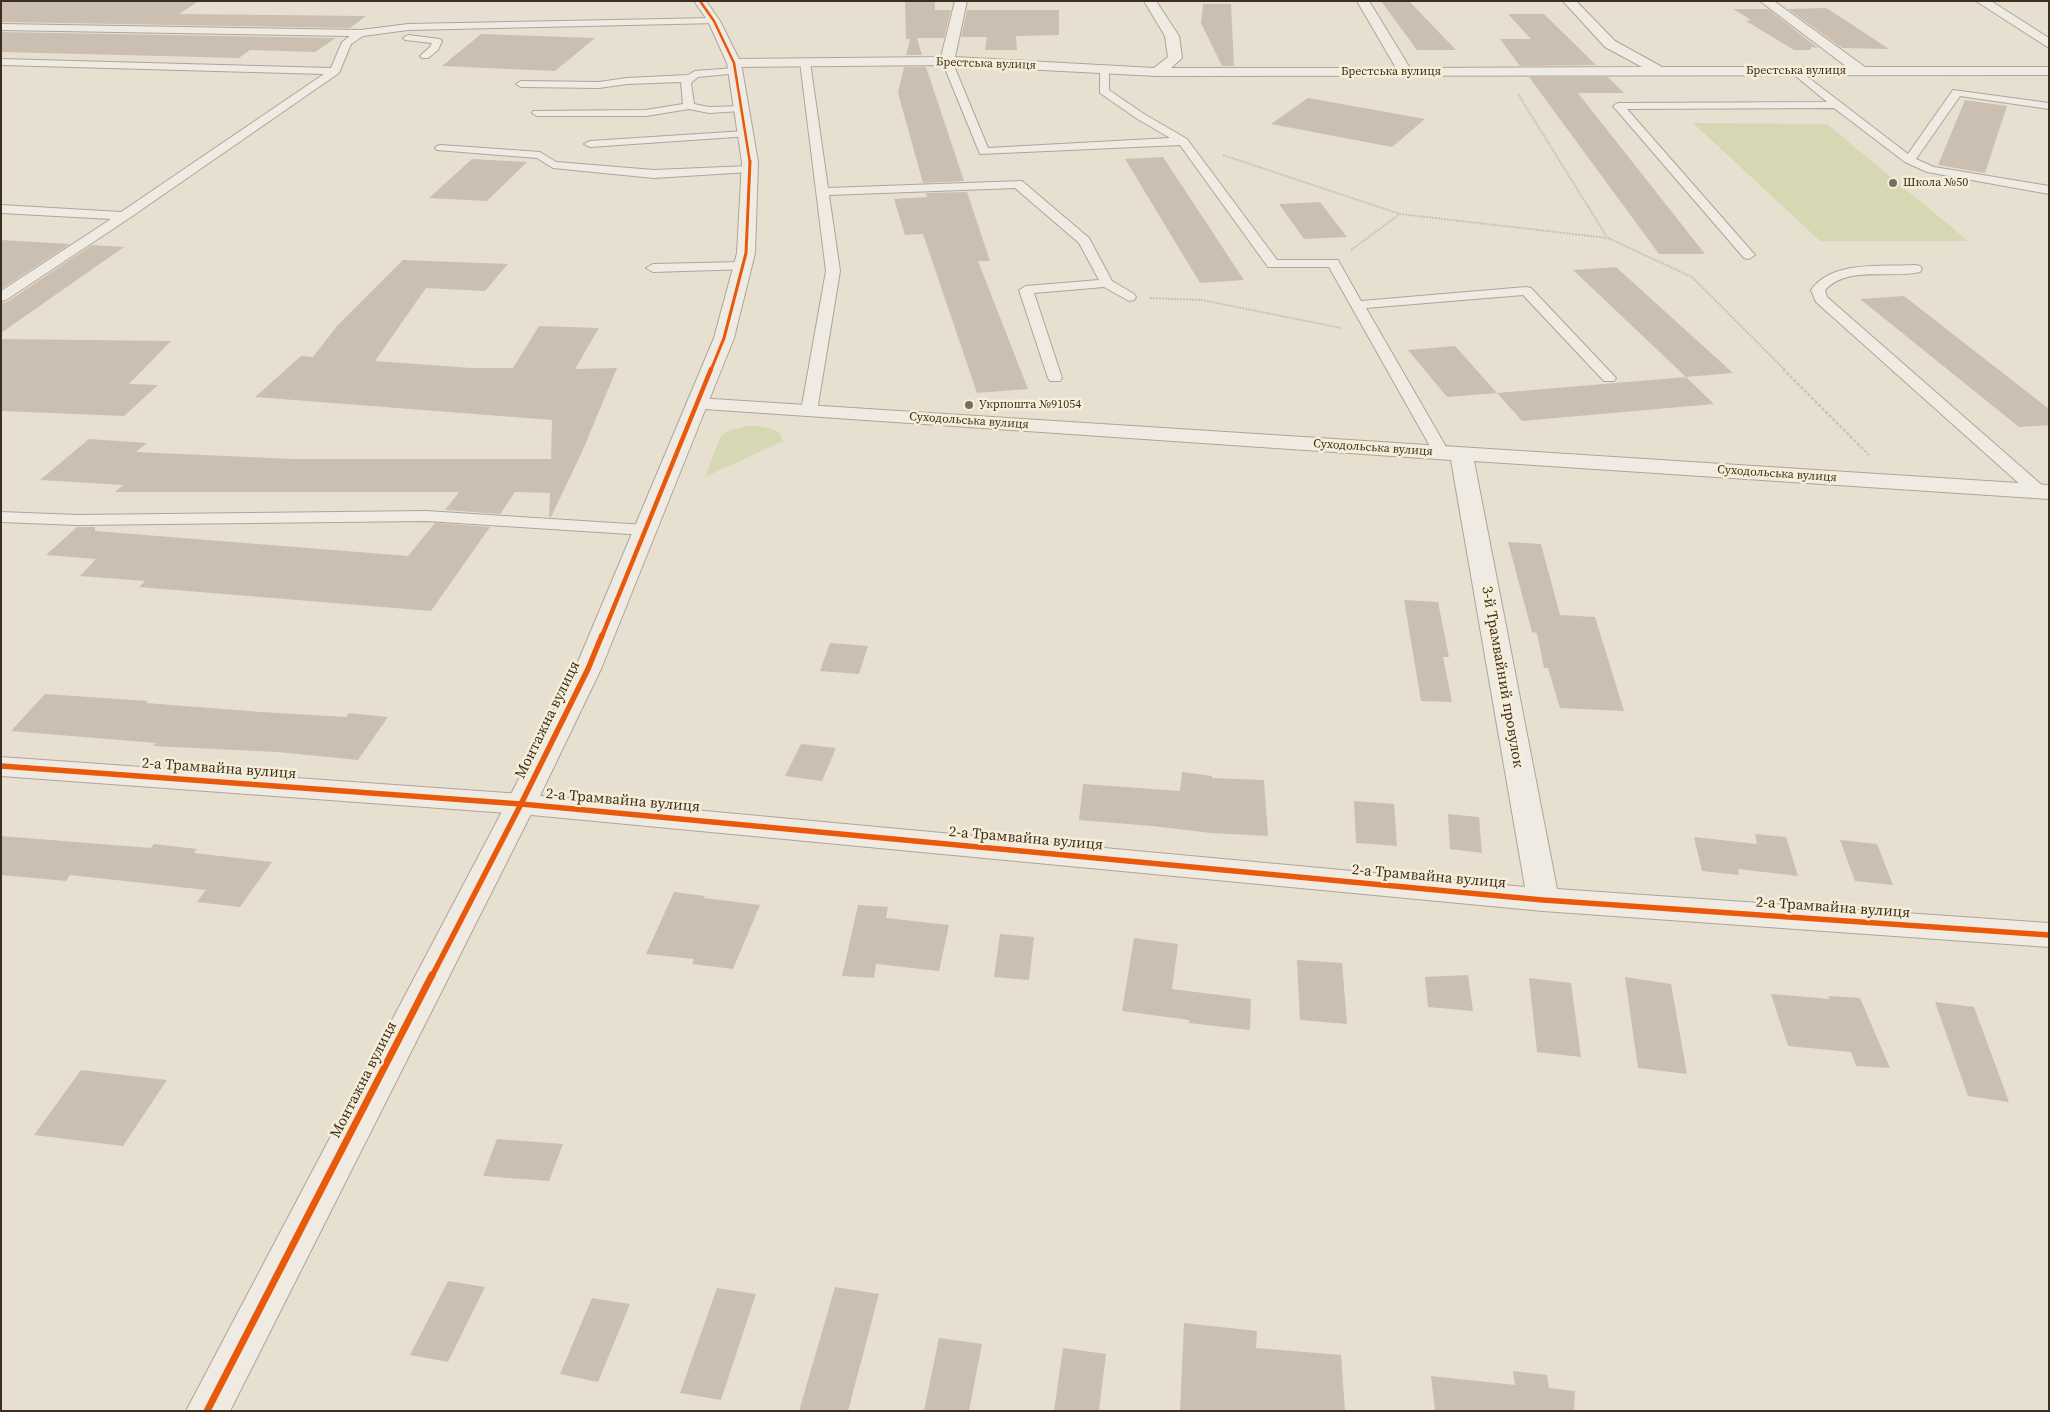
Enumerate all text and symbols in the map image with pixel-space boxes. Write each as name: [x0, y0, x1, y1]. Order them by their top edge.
street label: Брестська вулиця: [936, 55, 1036, 73]
street label: Брестська вулиця: [1746, 64, 1846, 78]
street label: Брестська вулиця: [1341, 65, 1441, 79]
place label: Школа №50: [1903, 176, 1968, 190]
marker: Школа №50: [1887, 177, 1899, 189]
place label: Укрпошта №91054: [979, 398, 1081, 412]
marker: Укрпошта №91054: [963, 399, 975, 411]
street label: Суходольська вулиця: [909, 410, 1029, 432]
street label: Суходольська вулиця: [1313, 437, 1433, 459]
street label: Суходольська вулиця: [1717, 463, 1837, 485]
street label: 3-й Трамвайний провулок: [1477, 585, 1527, 769]
street label: Монтажна вулиця: [512, 658, 584, 782]
street label: 2-а Трамвайна вулиця: [141, 755, 297, 783]
street label: 2-а Трамвайна вулиця: [545, 785, 701, 817]
street label: 2-а Трамвайна вулиця: [948, 823, 1104, 855]
street label: 2-а Трамвайна вулиця: [1351, 861, 1507, 893]
street label: 2-а Трамвайна вулиця: [1755, 894, 1911, 922]
street label: Монтажна вулиця: [327, 1019, 401, 1141]

